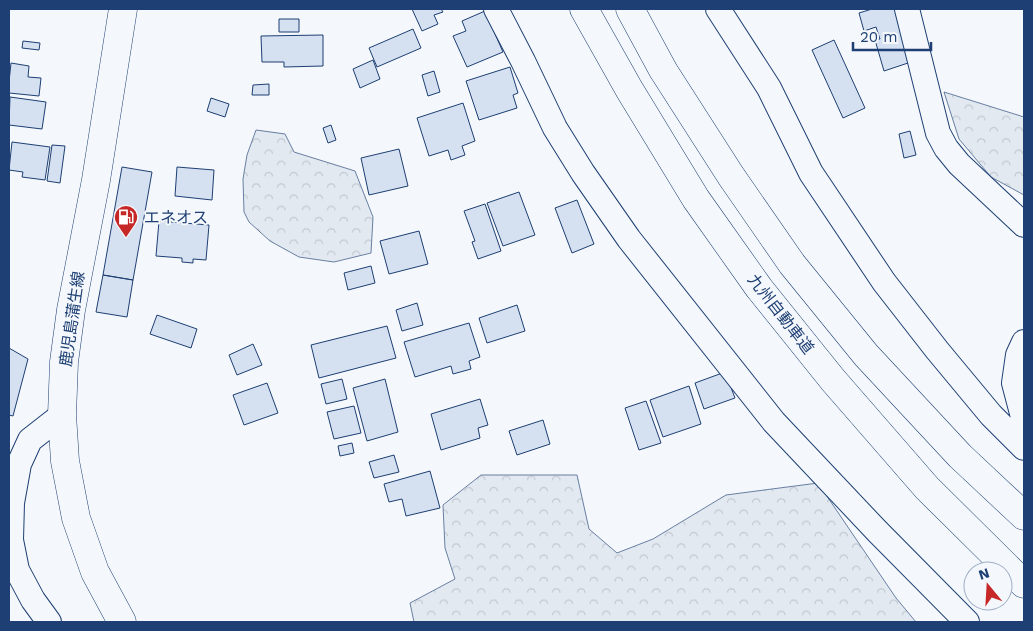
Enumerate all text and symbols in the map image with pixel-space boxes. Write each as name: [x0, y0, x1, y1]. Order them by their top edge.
scale bar: [853, 20, 930, 52]
text: 20 m: [860, 28, 898, 46]
fuel station icon: エネオス: [113, 204, 139, 238]
place label: エネオス: [144, 208, 208, 227]
street label: 鹿児島蒲生線: [56, 270, 88, 368]
street label: 九州自動車道: [744, 270, 818, 358]
north arrow: [963, 561, 1013, 611]
text: N: [977, 564, 991, 583]

